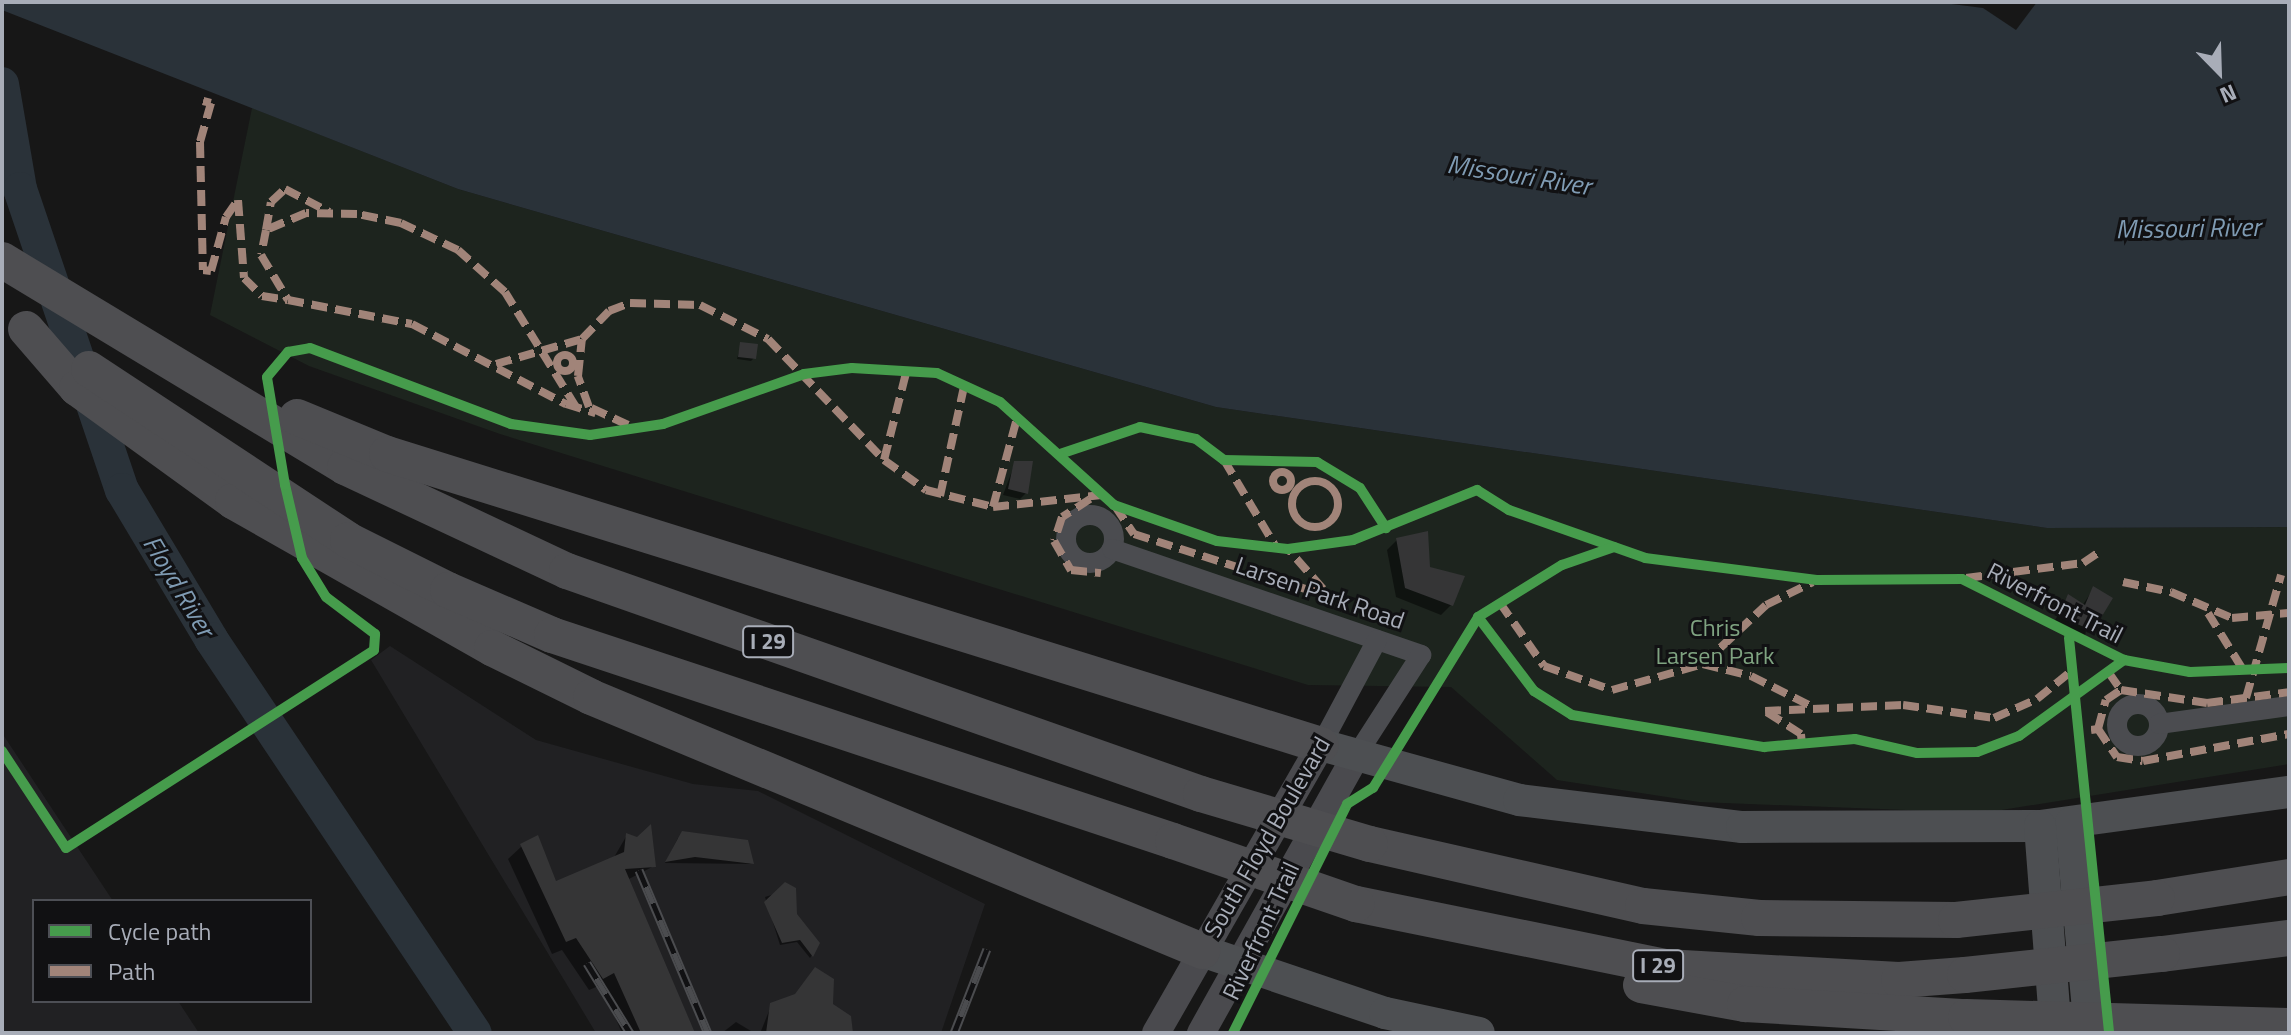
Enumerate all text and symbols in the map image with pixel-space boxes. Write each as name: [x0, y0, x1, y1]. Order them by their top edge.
north arrow: [2179, 32, 2259, 112]
text: N: [2215, 75, 2242, 113]
water label: Missouri River: [1445, 148, 1593, 202]
water label: Missouri River: [2115, 211, 2261, 245]
water label: Floyd River: [137, 530, 221, 642]
street label: Larsen Park Road: [1232, 551, 1408, 635]
street label: Riverfront Trail: [1982, 556, 2128, 650]
park label: Chris Larsen Park: [1655, 614, 1775, 670]
road number: I 29: [742, 624, 794, 660]
street label: South Floyd Boulevard: [1198, 732, 1336, 942]
street label: Riverfront Trail: [1217, 858, 1305, 1004]
legend: [32, 899, 312, 1003]
text: Cycle path: [108, 913, 211, 949]
road number: I 29: [1632, 948, 1684, 984]
text: Path: [108, 953, 155, 989]

